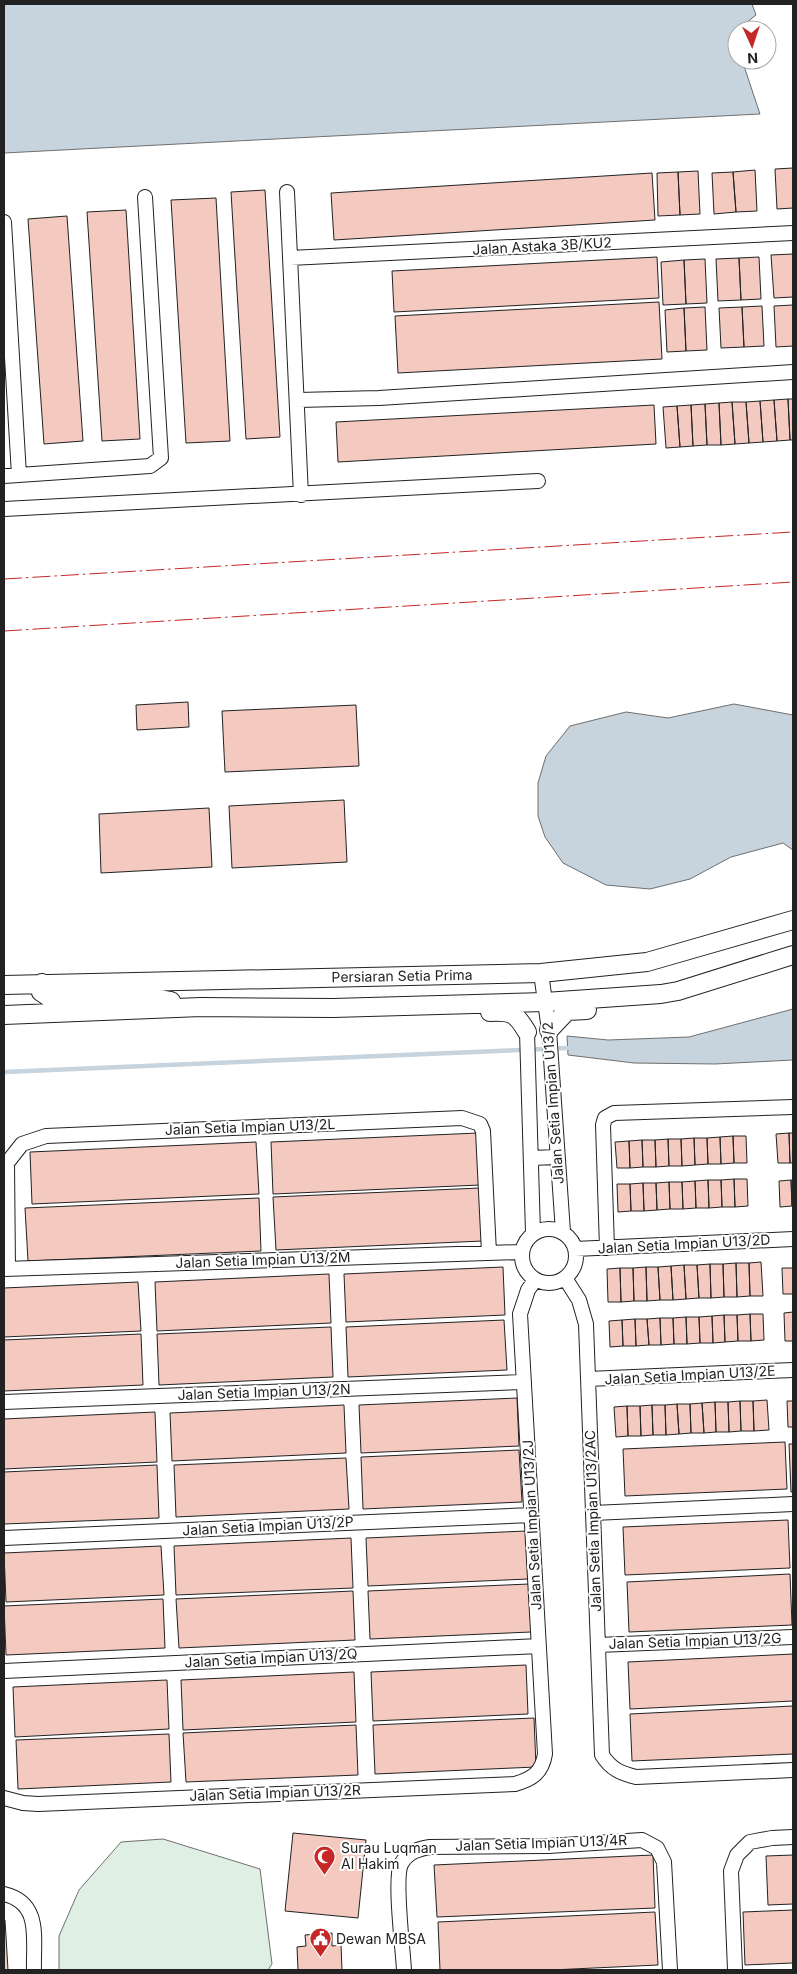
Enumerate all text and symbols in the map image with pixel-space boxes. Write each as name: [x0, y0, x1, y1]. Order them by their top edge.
north arrow: [727, 20, 777, 70]
text: N: [747, 50, 758, 67]
street label: Jalan Astaka 3B/KU2: [472, 233, 612, 258]
street label: Persiaran Setia Prima: [331, 966, 473, 985]
street label: Jalan Setia Impian U13/2: [538, 1021, 567, 1185]
street label: Jalan Setia Impian U13/2L: [164, 1115, 336, 1138]
street label: Jalan Setia Impian U13/2D: [597, 1230, 771, 1257]
street label: Jalan Setia Impian U13/2M: [175, 1248, 351, 1271]
street label: Jalan Setia Impian U13/2E: [604, 1362, 776, 1387]
street label: Jalan Setia Impian U13/2N: [177, 1380, 351, 1403]
street label: Jalan Setia Impian U13/2AC: [581, 1430, 604, 1612]
street label: Jalan Setia Impian U13/2J: [519, 1439, 544, 1611]
street label: Jalan Setia Impian U13/2P: [182, 1513, 354, 1538]
street label: Jalan Setia Impian U13/2G: [608, 1629, 782, 1652]
street label: Jalan Setia Impian U13/2Q: [184, 1644, 358, 1671]
street label: Jalan Setia Impian U13/2R: [189, 1781, 361, 1804]
street label: Jalan Setia Impian U13/4R: [455, 1831, 627, 1854]
place label: Surau Luqman Al Hakim: [341, 1839, 437, 1872]
mosque icon: Surau Luqman Al Hakim: [313, 1844, 337, 1875]
public building icon: Dewan MBSA: [308, 1927, 332, 1958]
place label: Dewan MBSA: [336, 1930, 426, 1947]

